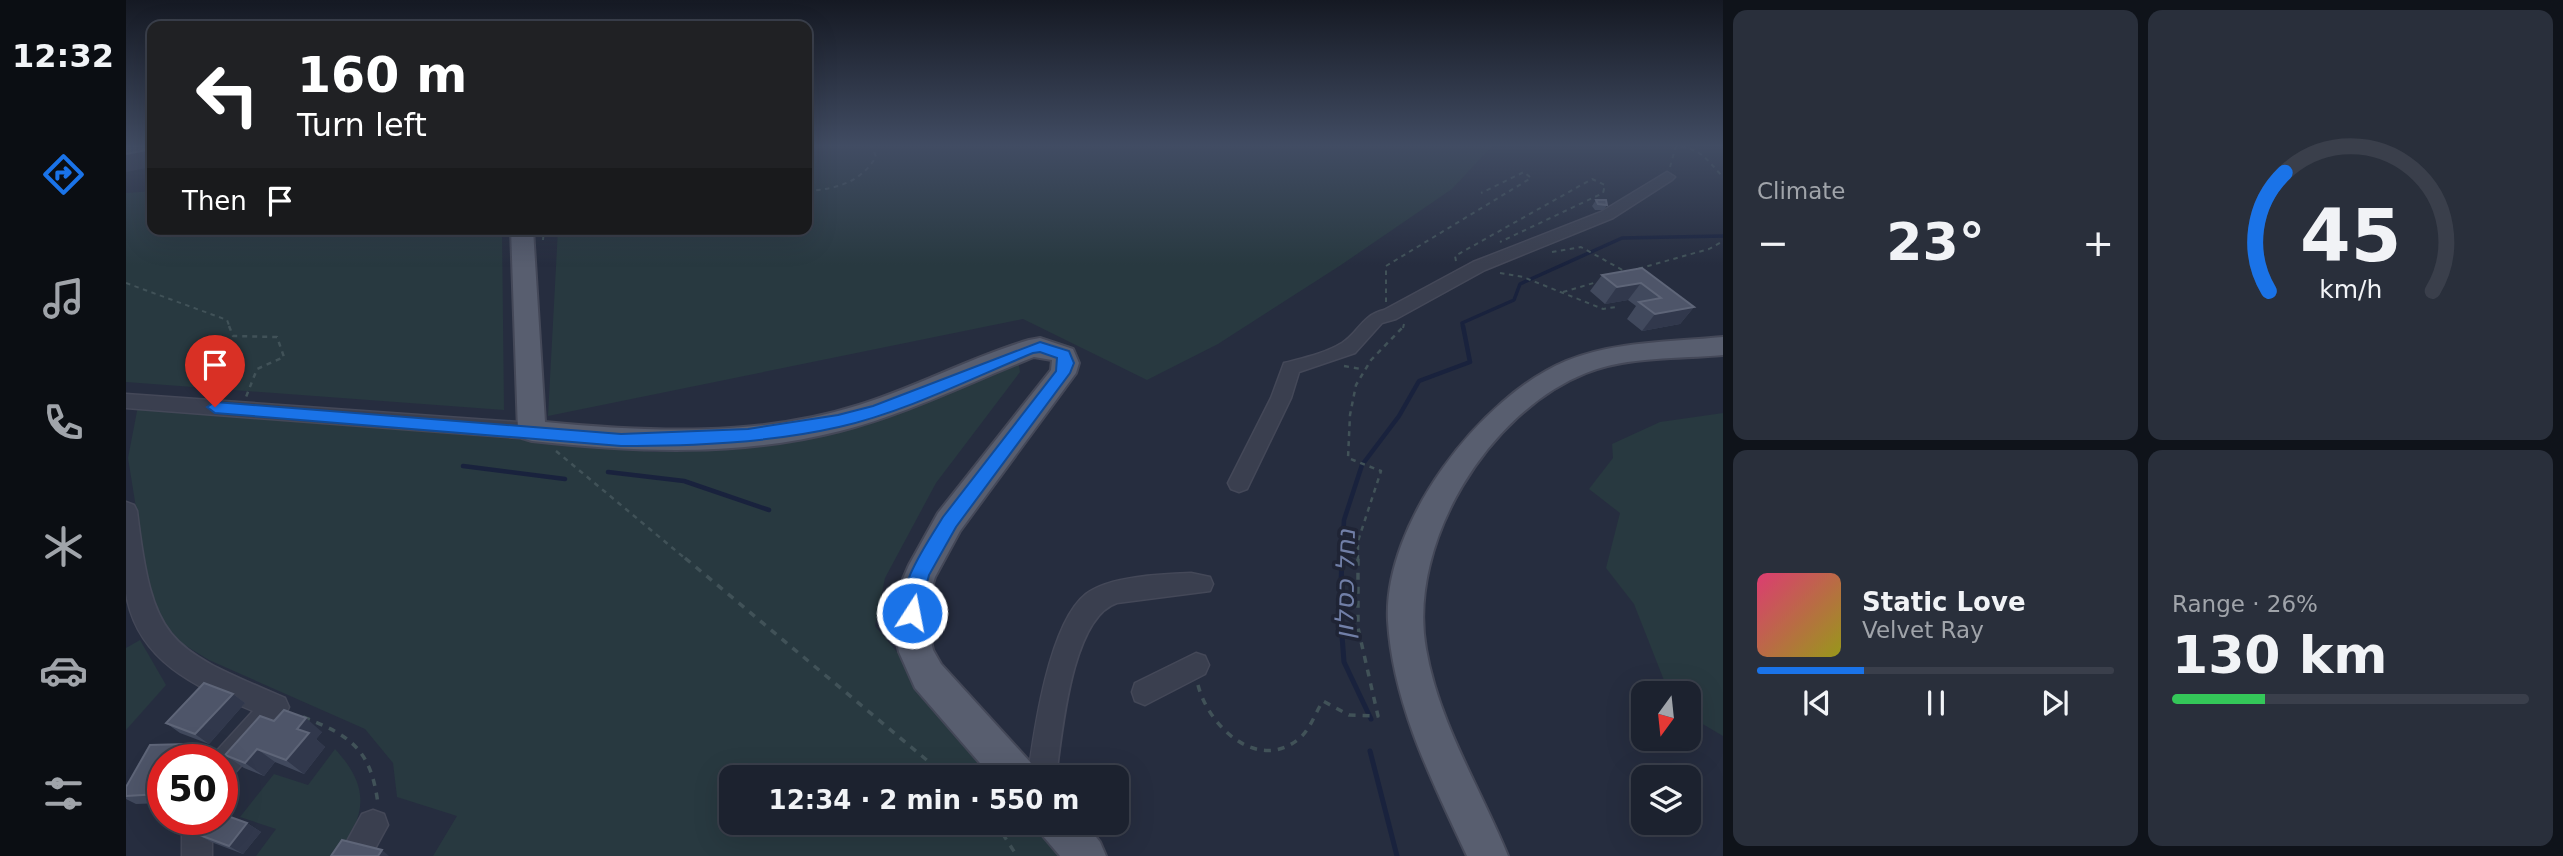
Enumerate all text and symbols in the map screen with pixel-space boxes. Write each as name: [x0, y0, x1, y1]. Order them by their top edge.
text: 12:32: [12, 37, 114, 75]
text: 160 m: [297, 47, 467, 104]
icon: left: [182, 49, 273, 140]
text: Turn left: [297, 106, 427, 144]
icon: directions: [39, 150, 88, 199]
text: Climate: [1757, 178, 1846, 204]
icon: arrive: [261, 182, 299, 220]
text: Then: [182, 186, 247, 216]
text: 45: [2300, 193, 2401, 278]
text: 23°: [1886, 212, 1985, 272]
text: −: [1757, 221, 1789, 265]
text: +: [2082, 221, 2114, 265]
icon: music: [39, 274, 88, 323]
text: km/h: [2319, 275, 2382, 304]
pin: [185, 335, 245, 407]
icon: arrive: [196, 346, 234, 384]
icon: phone: [39, 398, 88, 447]
icon: climate: [39, 522, 88, 571]
water label: נחל כסלון: [1329, 528, 1361, 639]
position arrow: [875, 576, 949, 650]
text: Static Love: [1862, 587, 2026, 617]
text: Range · 26%: [2172, 591, 2318, 617]
text: Velvet Ray: [1862, 617, 1984, 643]
text: 130 km: [2172, 625, 2387, 685]
icon: car: [39, 646, 88, 695]
north arrow: [1631, 681, 1701, 751]
map controls: [1631, 681, 1701, 835]
icon: previous: [1798, 684, 1836, 722]
icon: pause: [1917, 684, 1955, 722]
icon: next: [2036, 684, 2074, 722]
speed limit sign: 50: [147, 744, 238, 835]
button: layers: [1631, 765, 1701, 835]
icon: filters: [39, 769, 88, 818]
text: 12:34 · 2 min · 550 m: [769, 785, 1079, 815]

